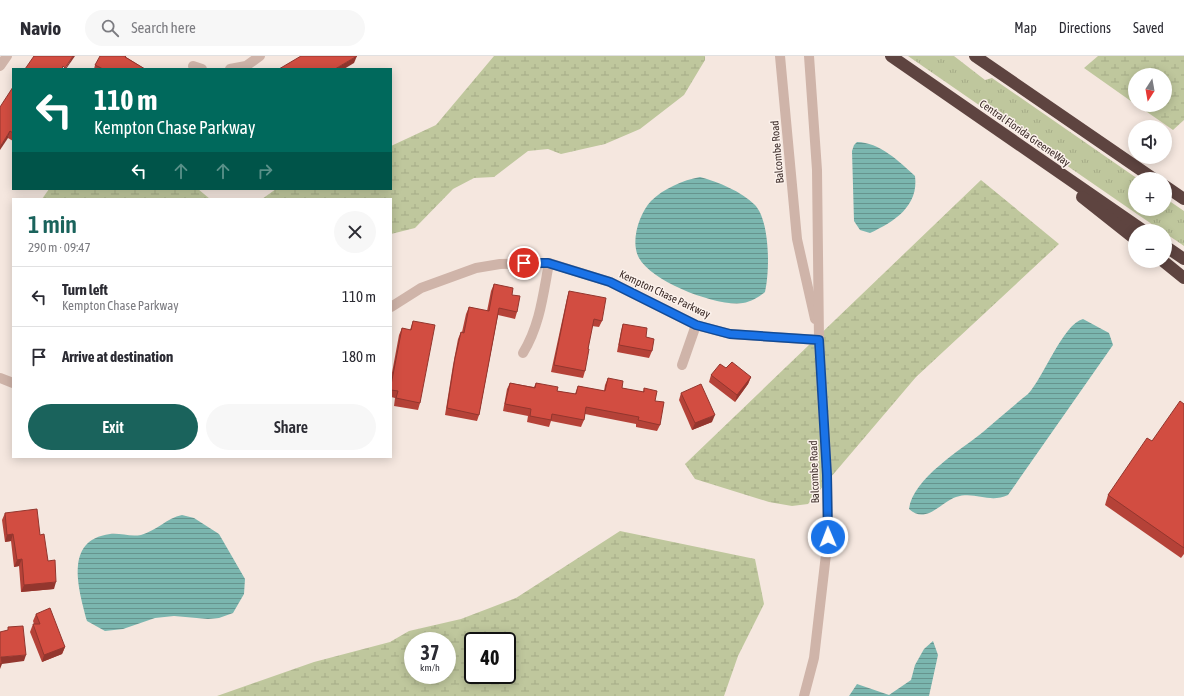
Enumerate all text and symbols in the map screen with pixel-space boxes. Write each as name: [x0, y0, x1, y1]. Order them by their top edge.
search box: [85, 10, 365, 46]
text: Navio: [20, 17, 61, 39]
icon: search: [99, 17, 121, 39]
text: Search here: [131, 19, 196, 36]
text: Map: [1014, 20, 1037, 36]
text: Directions: [1059, 20, 1111, 36]
text: Saved: [1133, 20, 1164, 36]
north arrow: [1128, 68, 1172, 112]
map controls: [1128, 68, 1172, 268]
icon: left: [28, 84, 80, 136]
text: 110 m: [94, 84, 157, 116]
street label: Central Florida GreeneWay: [977, 97, 1073, 169]
text: Kempton Chase Parkway: [94, 117, 255, 138]
street label: Balcombe Road: [768, 120, 786, 184]
button: sound: [1128, 120, 1172, 164]
icon: left: [128, 160, 150, 182]
icon: ahead: [170, 160, 192, 182]
icon: ahead: [212, 160, 234, 182]
icon: right: [254, 160, 276, 182]
button: +: [1128, 172, 1172, 216]
text: 1 min: [28, 211, 77, 238]
button: close: [334, 211, 376, 253]
button: −: [1128, 224, 1172, 268]
text: 290 m · 09:47: [28, 240, 91, 255]
pin: [507, 246, 541, 280]
icon: arrive: [513, 252, 535, 274]
street label: Kempton Chase Parkway: [618, 268, 713, 320]
text: Turn left: [62, 281, 108, 298]
icon: left: [28, 286, 50, 308]
text: 110 m: [342, 288, 376, 305]
text: Kempton Chase Parkway: [62, 298, 179, 313]
icon: arrive: [28, 346, 50, 368]
text: Arrive at destination: [62, 348, 173, 365]
text: 180 m: [342, 348, 376, 365]
button: Exit: [28, 404, 198, 450]
button: Share: [206, 404, 376, 450]
street label: Balcombe Road: [807, 440, 821, 504]
position arrow: [807, 516, 849, 558]
speed limit sign: 40: [464, 632, 516, 684]
text: 37: [421, 641, 439, 664]
text: km/h: [420, 662, 440, 673]

